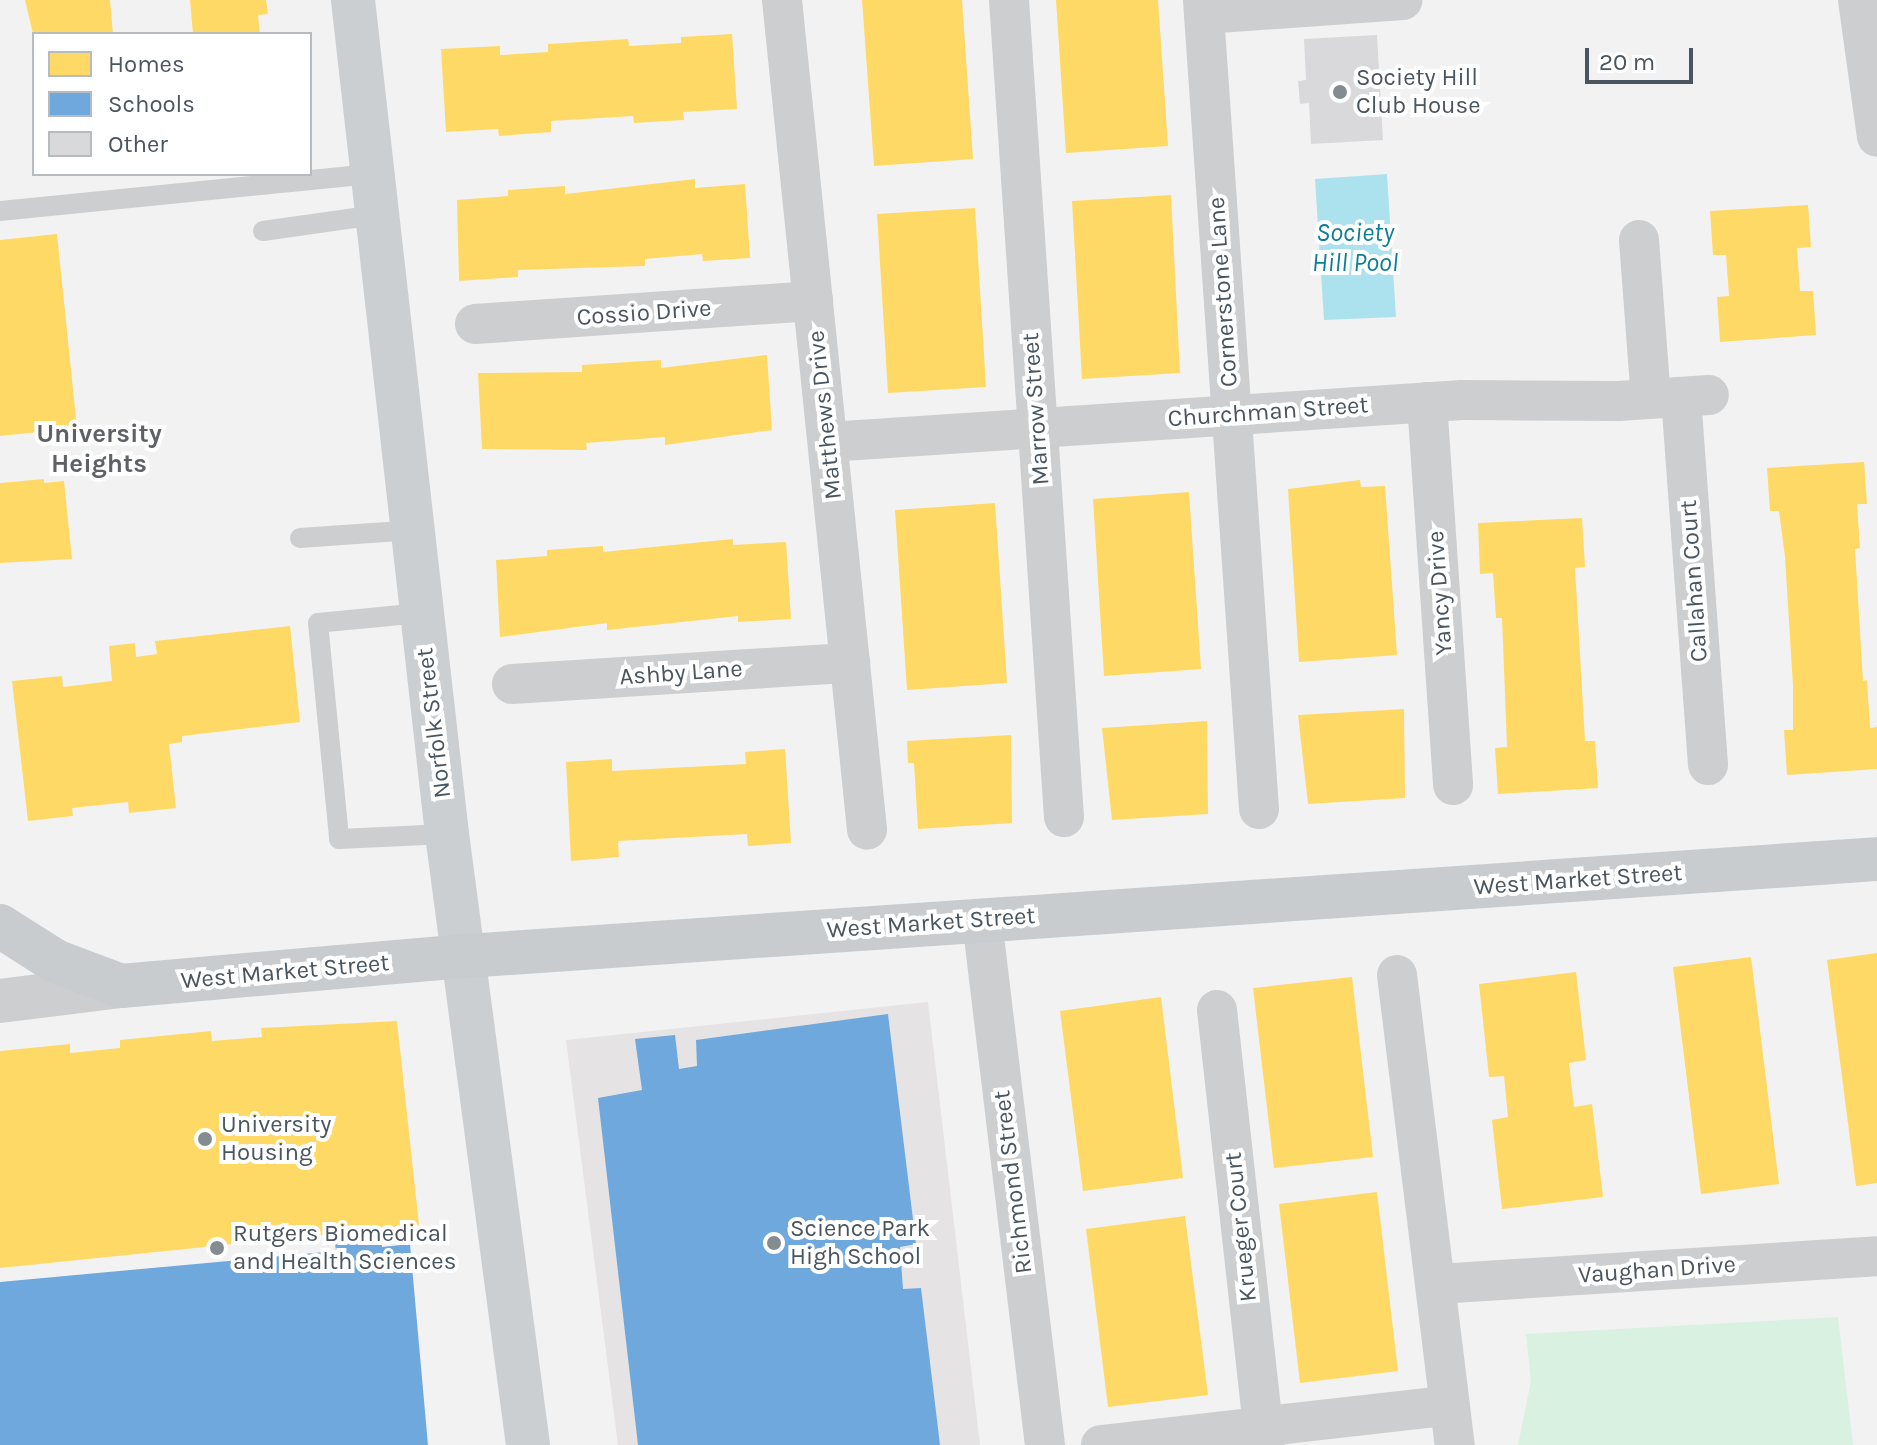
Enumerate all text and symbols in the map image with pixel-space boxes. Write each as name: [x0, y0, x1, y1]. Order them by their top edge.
legend: [32, 32, 312, 176]
scale bar: [1589, 32, 1697, 82]
text: 20 m: [1599, 48, 1655, 76]
text: Homes: [108, 50, 185, 78]
place label: Society Hill Club House: [1356, 64, 1481, 120]
marker: Society Hill Club House: [1331, 83, 1349, 101]
text: Schools: [108, 90, 195, 118]
text: Other: [108, 130, 168, 158]
street label: Cornerstone Lane: [1202, 196, 1244, 388]
water label: Society Hill Pool: [1312, 217, 1398, 278]
street label: Cossio Drive: [576, 294, 712, 332]
street label: Matthews Drive: [802, 329, 848, 501]
street label: Marrow Street: [1016, 332, 1056, 486]
street label: Churchman Street: [1167, 391, 1369, 433]
district label: University Heights: [36, 418, 162, 480]
street label: Callahan Court: [1674, 499, 1714, 663]
street label: Yancy Drive: [1421, 530, 1459, 656]
street label: Norfolk Street: [410, 646, 458, 800]
street label: Ashby Lane: [619, 654, 743, 692]
street label: West Market Street: [1473, 858, 1683, 902]
street label: West Market Street: [826, 901, 1036, 945]
street label: West Market Street: [180, 949, 390, 995]
street label: Richmond Street: [987, 1089, 1039, 1275]
place label: University Housing: [221, 1111, 331, 1167]
marker: University Housing: [196, 1130, 214, 1148]
street label: Krueger Court: [1219, 1151, 1263, 1303]
place label: Science Park High School: [790, 1215, 930, 1271]
place label: Rutgers Biomedical and Health Sciences: [233, 1220, 456, 1276]
marker: Science Park High School: [765, 1234, 783, 1252]
marker: Rutgers Biomedical and Health Sciences: [208, 1239, 226, 1257]
street label: Vaughan Drive: [1577, 1250, 1737, 1290]

